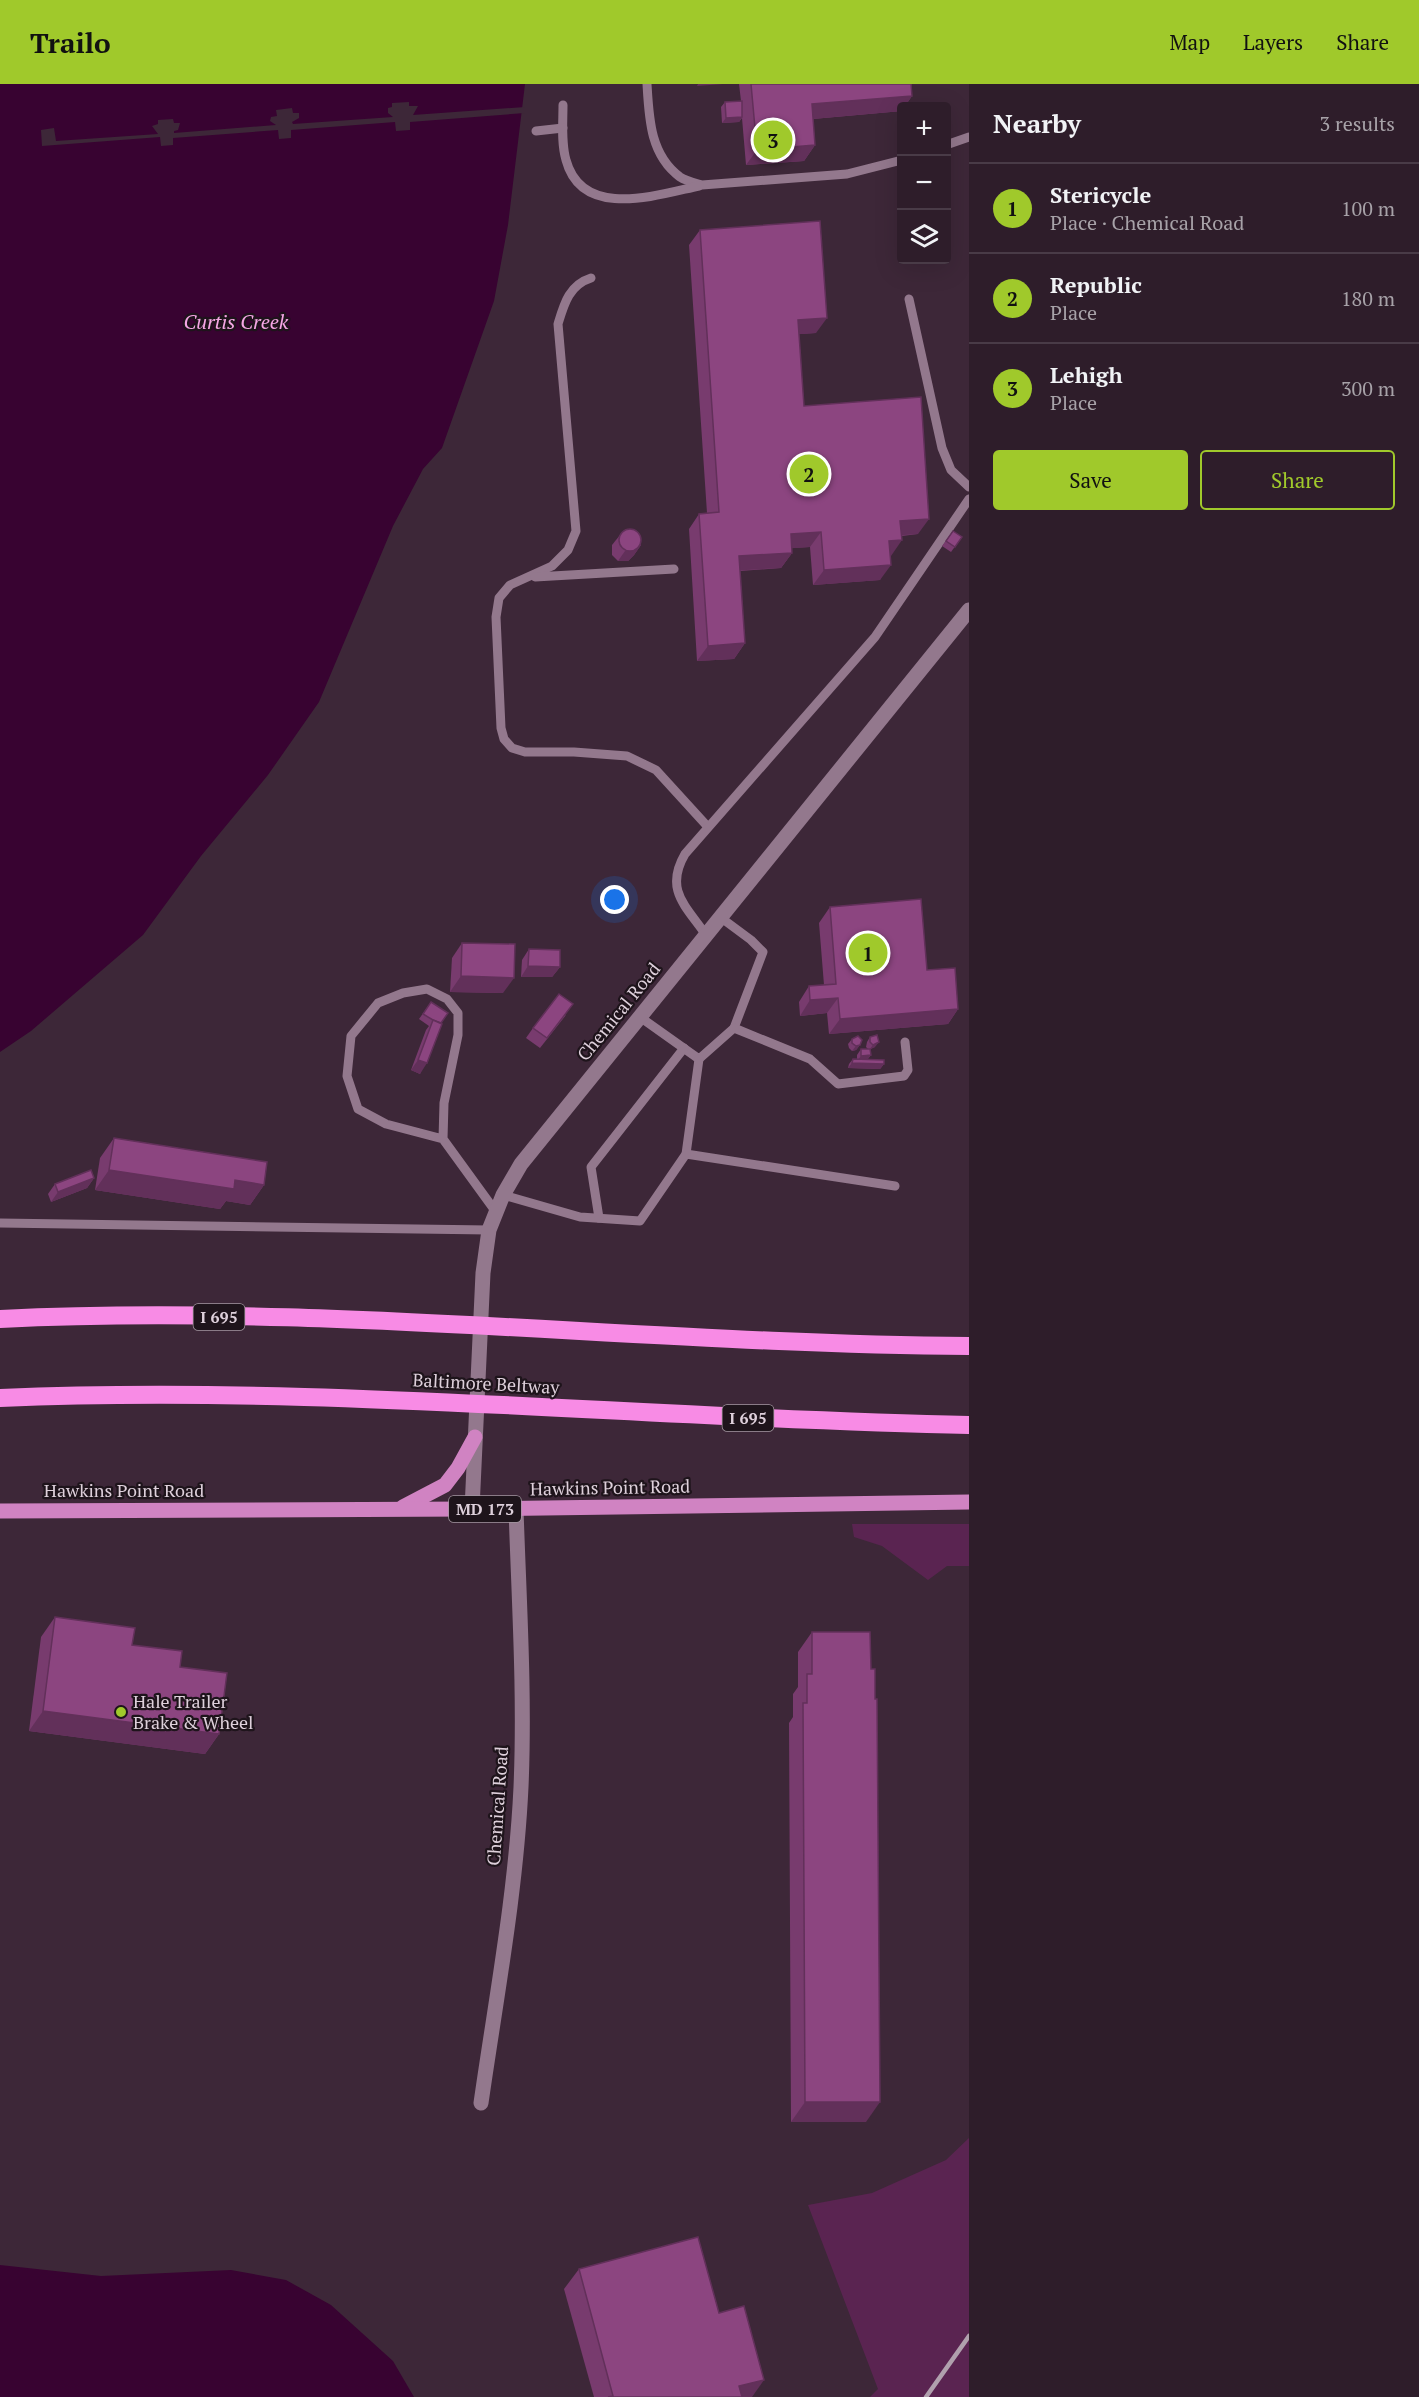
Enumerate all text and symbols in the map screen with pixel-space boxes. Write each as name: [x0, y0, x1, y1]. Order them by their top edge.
text: Trailo: [30, 24, 111, 61]
text: Map: [1169, 28, 1210, 56]
text: Layers: [1243, 28, 1303, 56]
text: Share: [1336, 28, 1389, 56]
map controls: [897, 102, 951, 264]
button: +: [897, 102, 951, 156]
text: Nearby: [993, 106, 1081, 140]
text: 3 results: [1320, 110, 1395, 137]
pin: 3: [754, 118, 792, 162]
button: −: [897, 156, 951, 210]
text: Stericycle: [1050, 180, 1151, 209]
text: 1: [1007, 195, 1018, 222]
text: 100 m: [1341, 195, 1395, 222]
text: Place · Chemical Road: [1050, 209, 1244, 236]
button: layers: [897, 210, 951, 264]
text: Republic: [1050, 270, 1142, 299]
text: 2: [1007, 285, 1018, 312]
text: 180 m: [1341, 285, 1395, 312]
text: Place: [1050, 299, 1097, 326]
water label: Curtis Creek: [184, 308, 289, 335]
text: Lehigh: [1050, 360, 1123, 389]
text: 3: [1007, 375, 1018, 402]
text: 300 m: [1341, 375, 1395, 402]
text: Place: [1050, 389, 1097, 416]
button: Save: [993, 450, 1188, 510]
button: Share: [1200, 450, 1395, 510]
pin: 2: [790, 452, 828, 496]
your location: [600, 885, 629, 914]
pin: 1: [848, 930, 888, 976]
street label: Chemical Road: [571, 957, 665, 1065]
road number: I 695: [194, 1304, 244, 1330]
street label: Baltimore Beltway: [412, 1367, 561, 1399]
road number: I 695: [722, 1405, 774, 1431]
street label: Hawkins Point Road: [530, 1474, 690, 1500]
street label: Hawkins Point Road: [44, 1478, 204, 1502]
road number: MD 173: [449, 1496, 521, 1522]
place label: Hale Trailer Brake & Wheel: [133, 1689, 254, 1734]
marker: Hale Trailer Brake & Wheel: [114, 1705, 128, 1719]
street label: Chemical Road: [481, 1745, 513, 1866]

